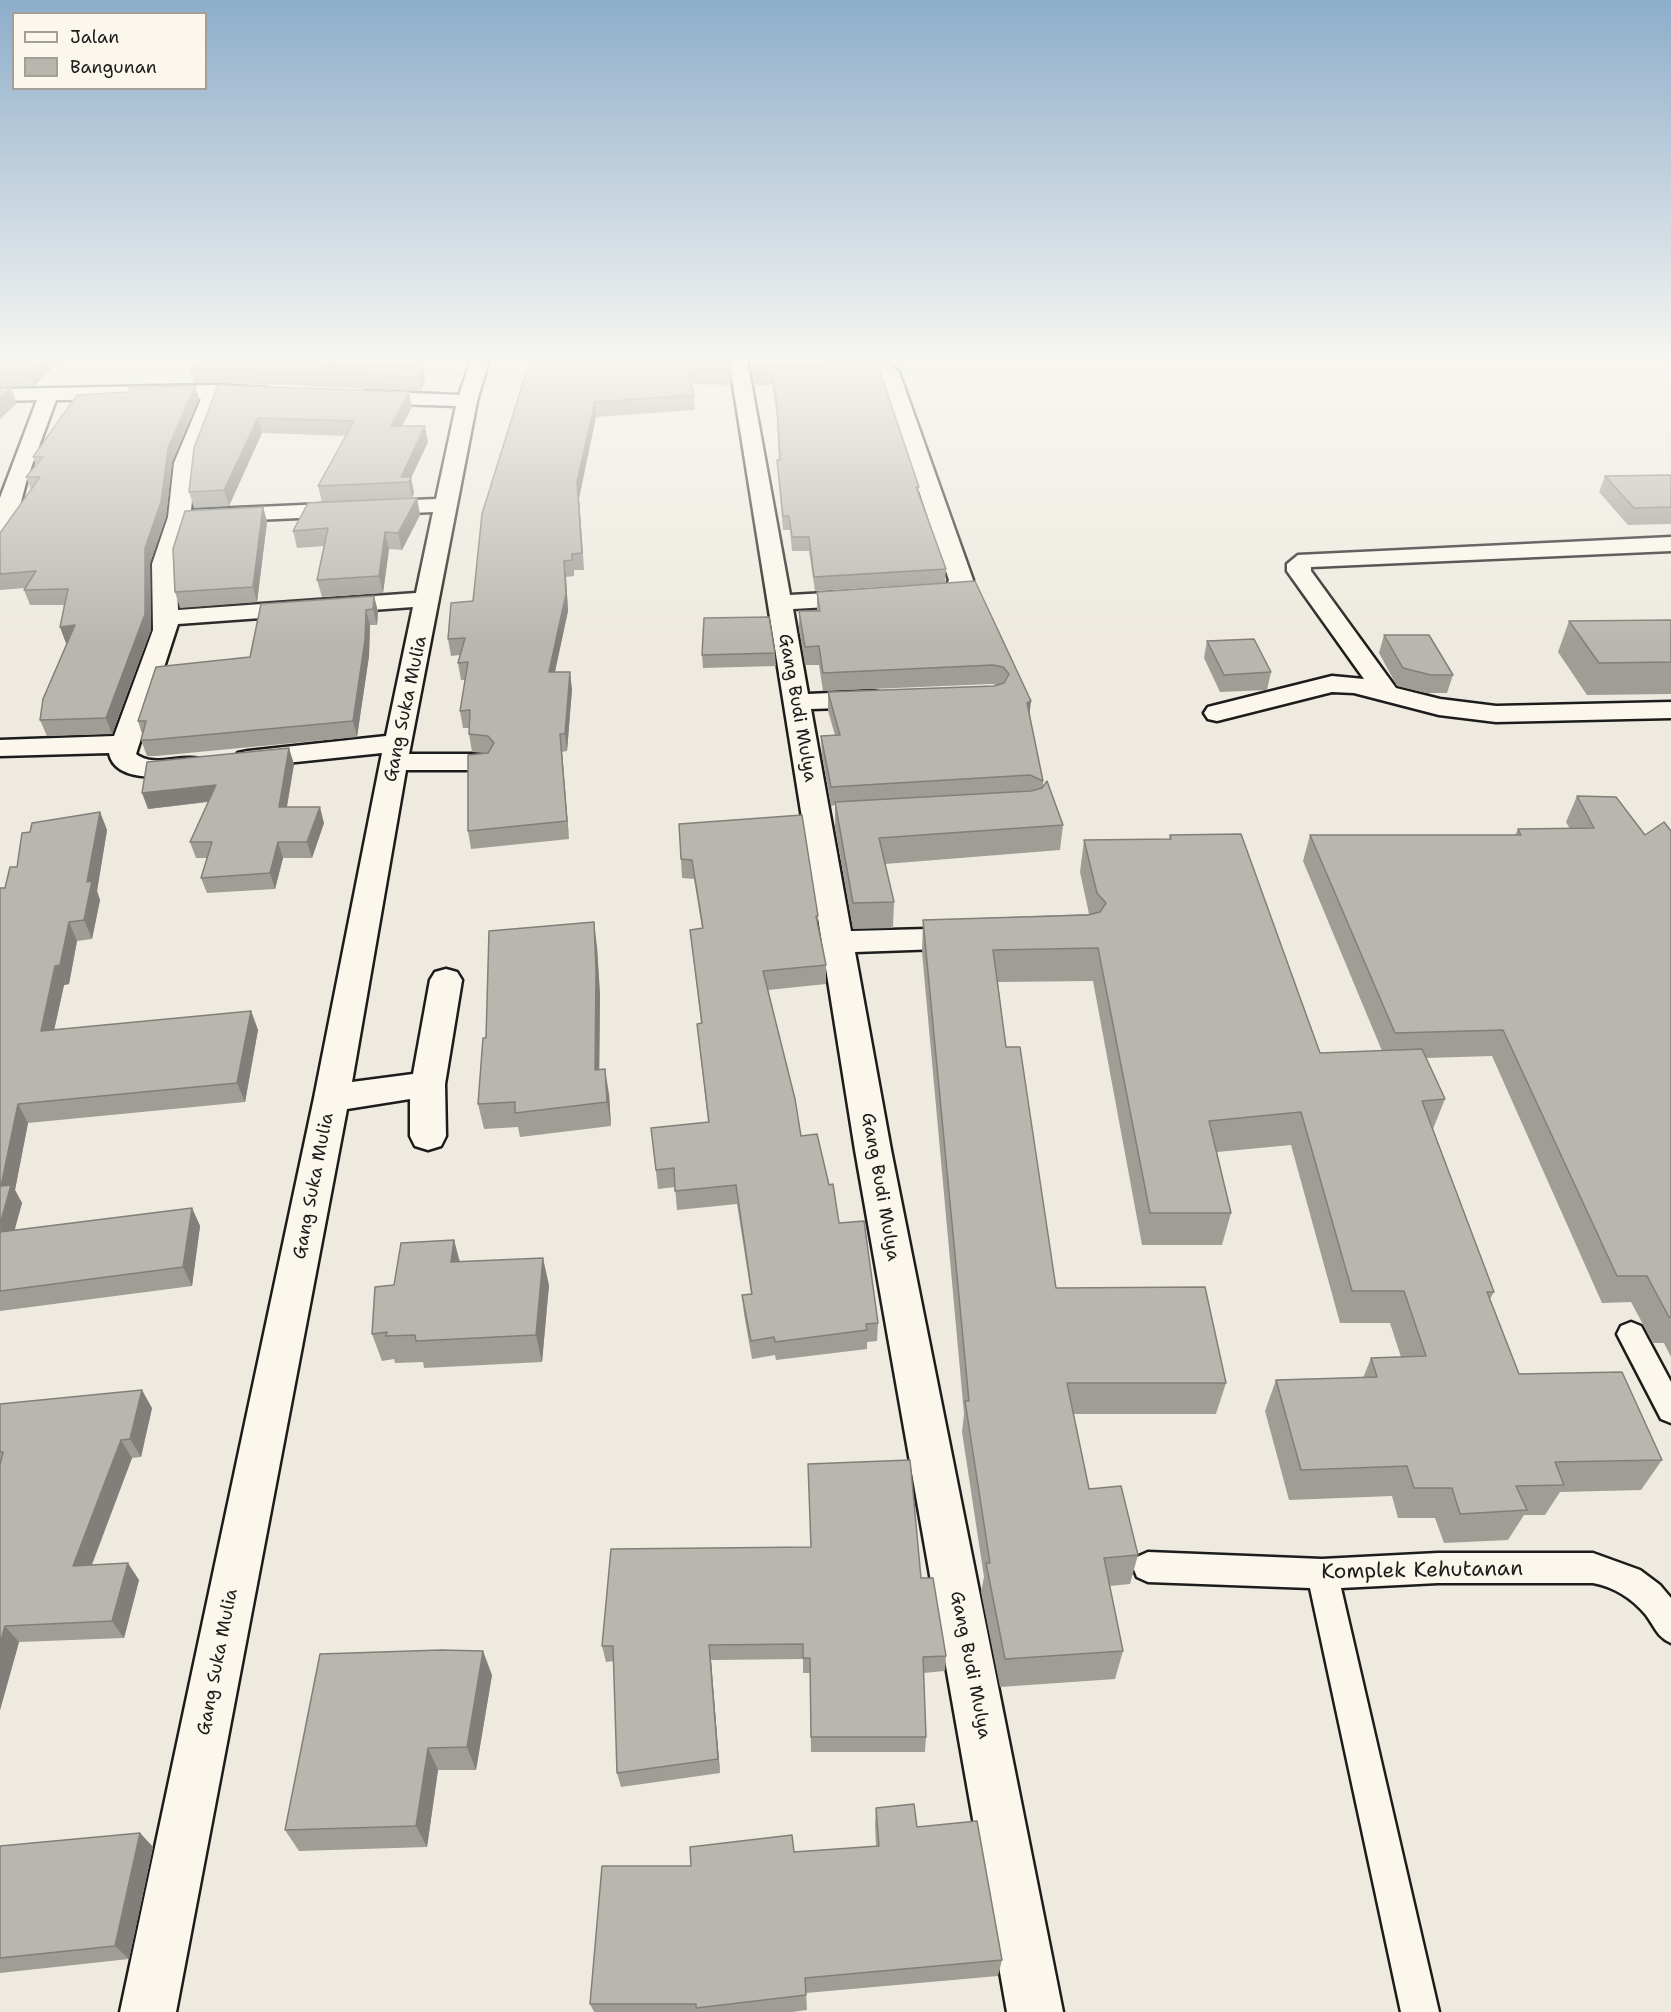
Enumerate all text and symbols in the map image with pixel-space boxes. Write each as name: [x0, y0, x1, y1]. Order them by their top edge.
legend: [12, 12, 207, 90]
text: Jalan: [70, 25, 119, 49]
text: Bangunan: [70, 55, 157, 79]
street label: Gang Budi Mulya: [773, 632, 821, 784]
street label: Gang Suka Mulia: [380, 634, 432, 784]
street label: Gang Suka Mulia: [289, 1111, 339, 1261]
street label: Gang Budi Mulya: [856, 1111, 904, 1263]
street label: Komplek Kehutanan: [1321, 1557, 1523, 1585]
street label: Gang Suka Mulia: [193, 1587, 243, 1737]
street label: Gang Budi Mulya: [945, 1589, 995, 1741]

